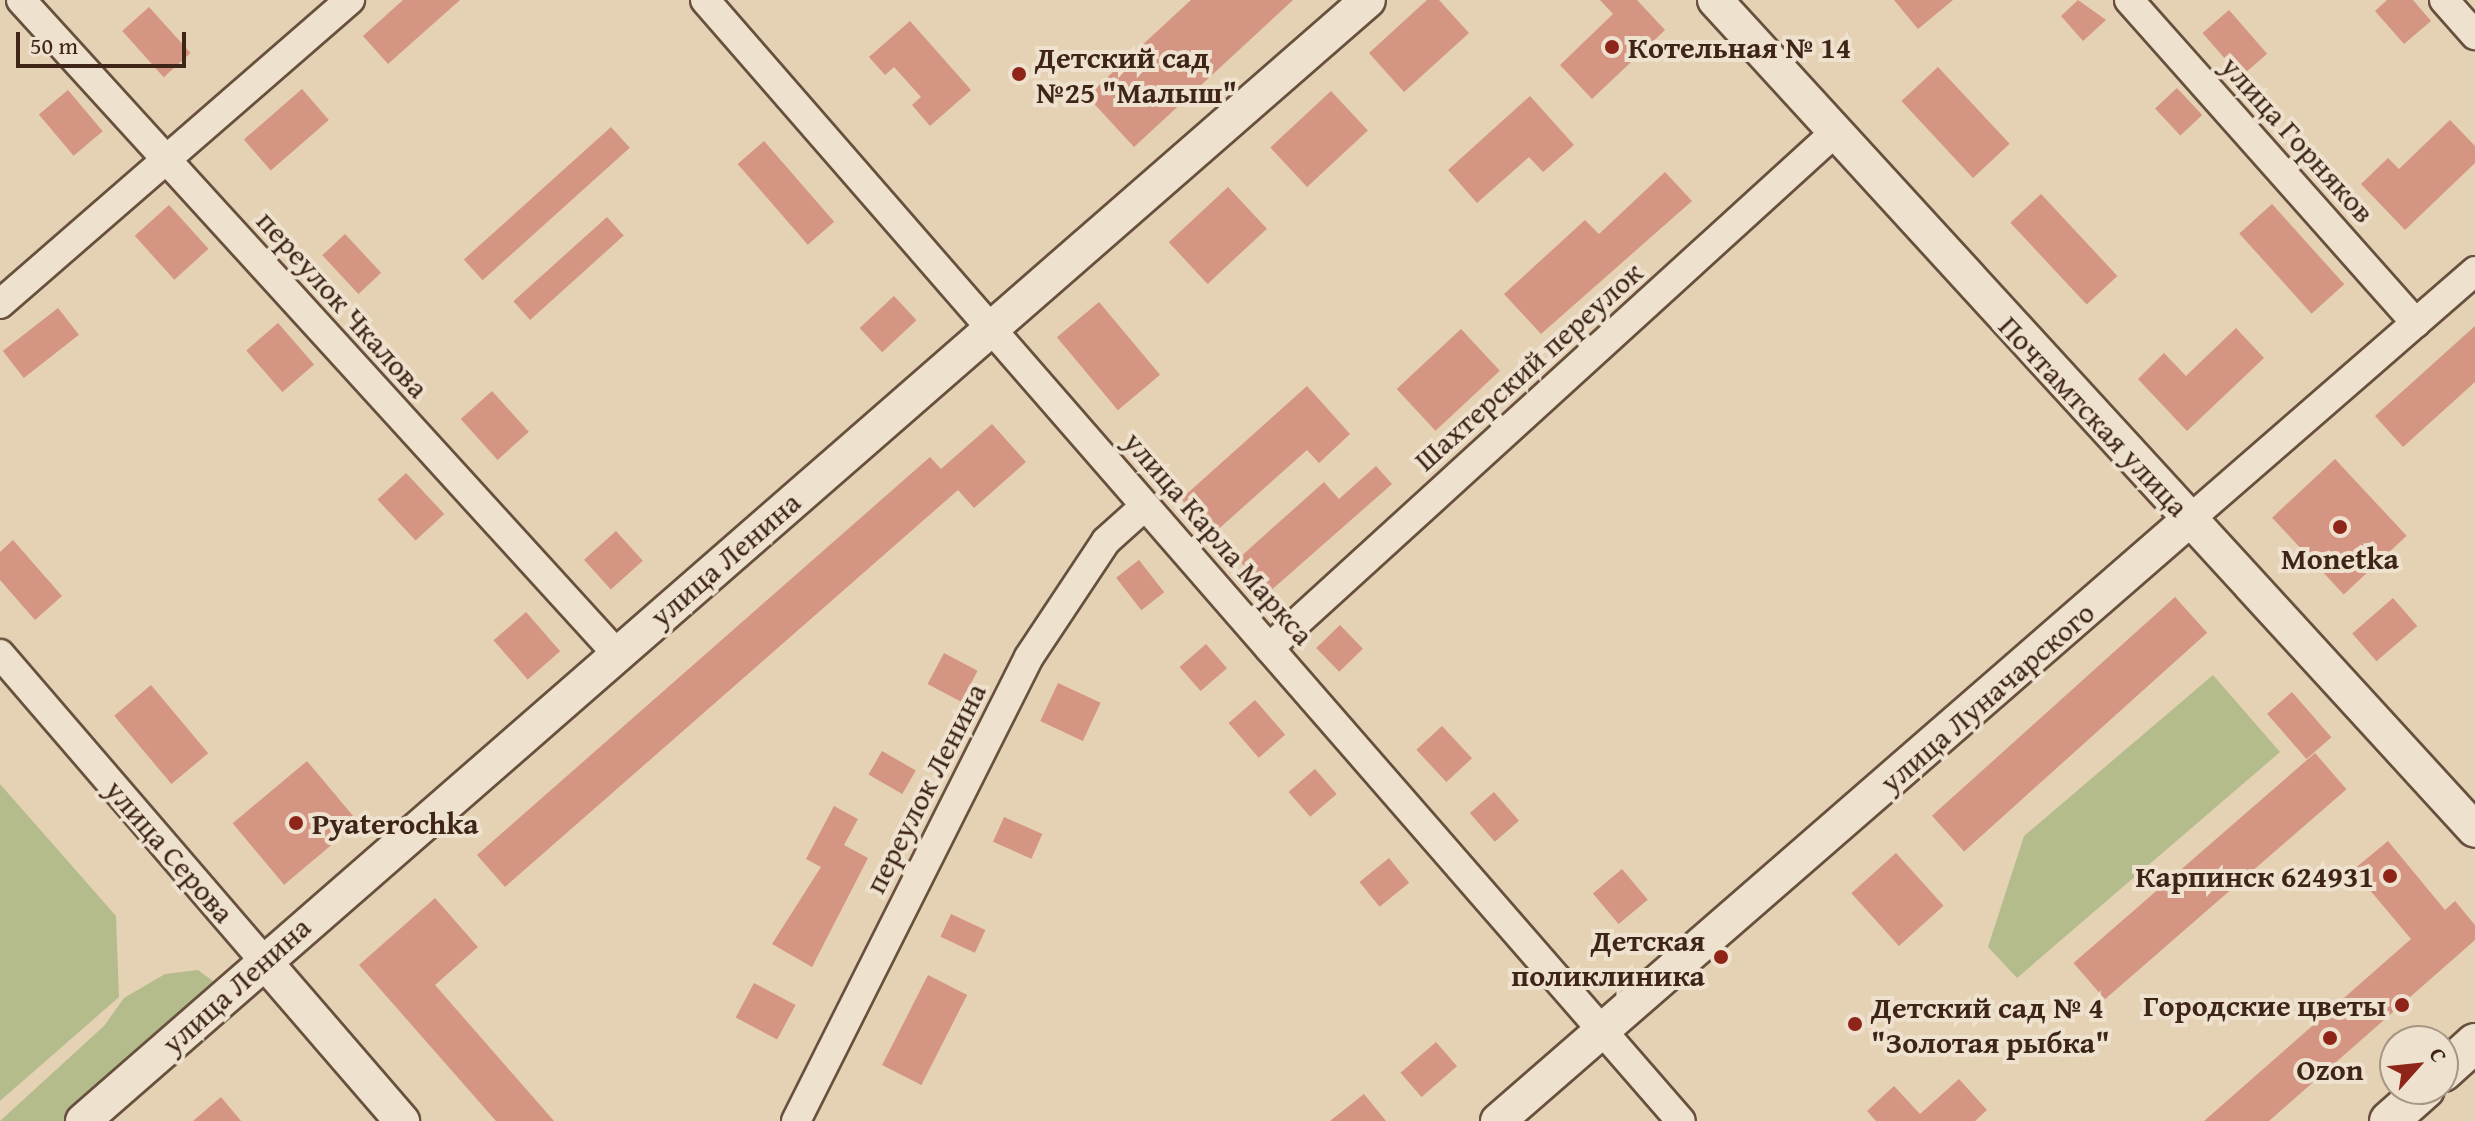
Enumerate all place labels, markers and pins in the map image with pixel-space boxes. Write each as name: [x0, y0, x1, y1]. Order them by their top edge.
place label: Котельная № 14: [1628, 29, 1851, 65]
marker: Котельная № 14: [1603, 38, 1621, 56]
place label: Детский сад №25 "Малыш": [1035, 39, 1237, 110]
marker: Детский сад №25 "Малыш": [1010, 65, 1028, 83]
marker: Monetka: [2331, 518, 2349, 536]
place label: Monetka: [2281, 540, 2399, 576]
place label: Pyaterochka: [312, 805, 479, 841]
marker: Pyaterochka: [287, 814, 305, 832]
place label: Карпинск 624931: [2136, 858, 2374, 894]
marker: Карпинск 624931: [2381, 867, 2399, 885]
place label: Детская поликлиника: [1511, 922, 1705, 992]
marker: Детская поликлиника: [1712, 948, 1730, 966]
place label: Городские цветы: [2143, 987, 2386, 1023]
place label: Детский сад № 4 "Золотая рыбка": [1871, 989, 2110, 1060]
marker: Городские цветы: [2393, 996, 2411, 1014]
marker: Детский сад № 4 "Золотая рыбка": [1846, 1015, 1864, 1033]
marker: Ozon: [2321, 1029, 2339, 1047]
place label: Ozon: [2297, 1051, 2363, 1087]

